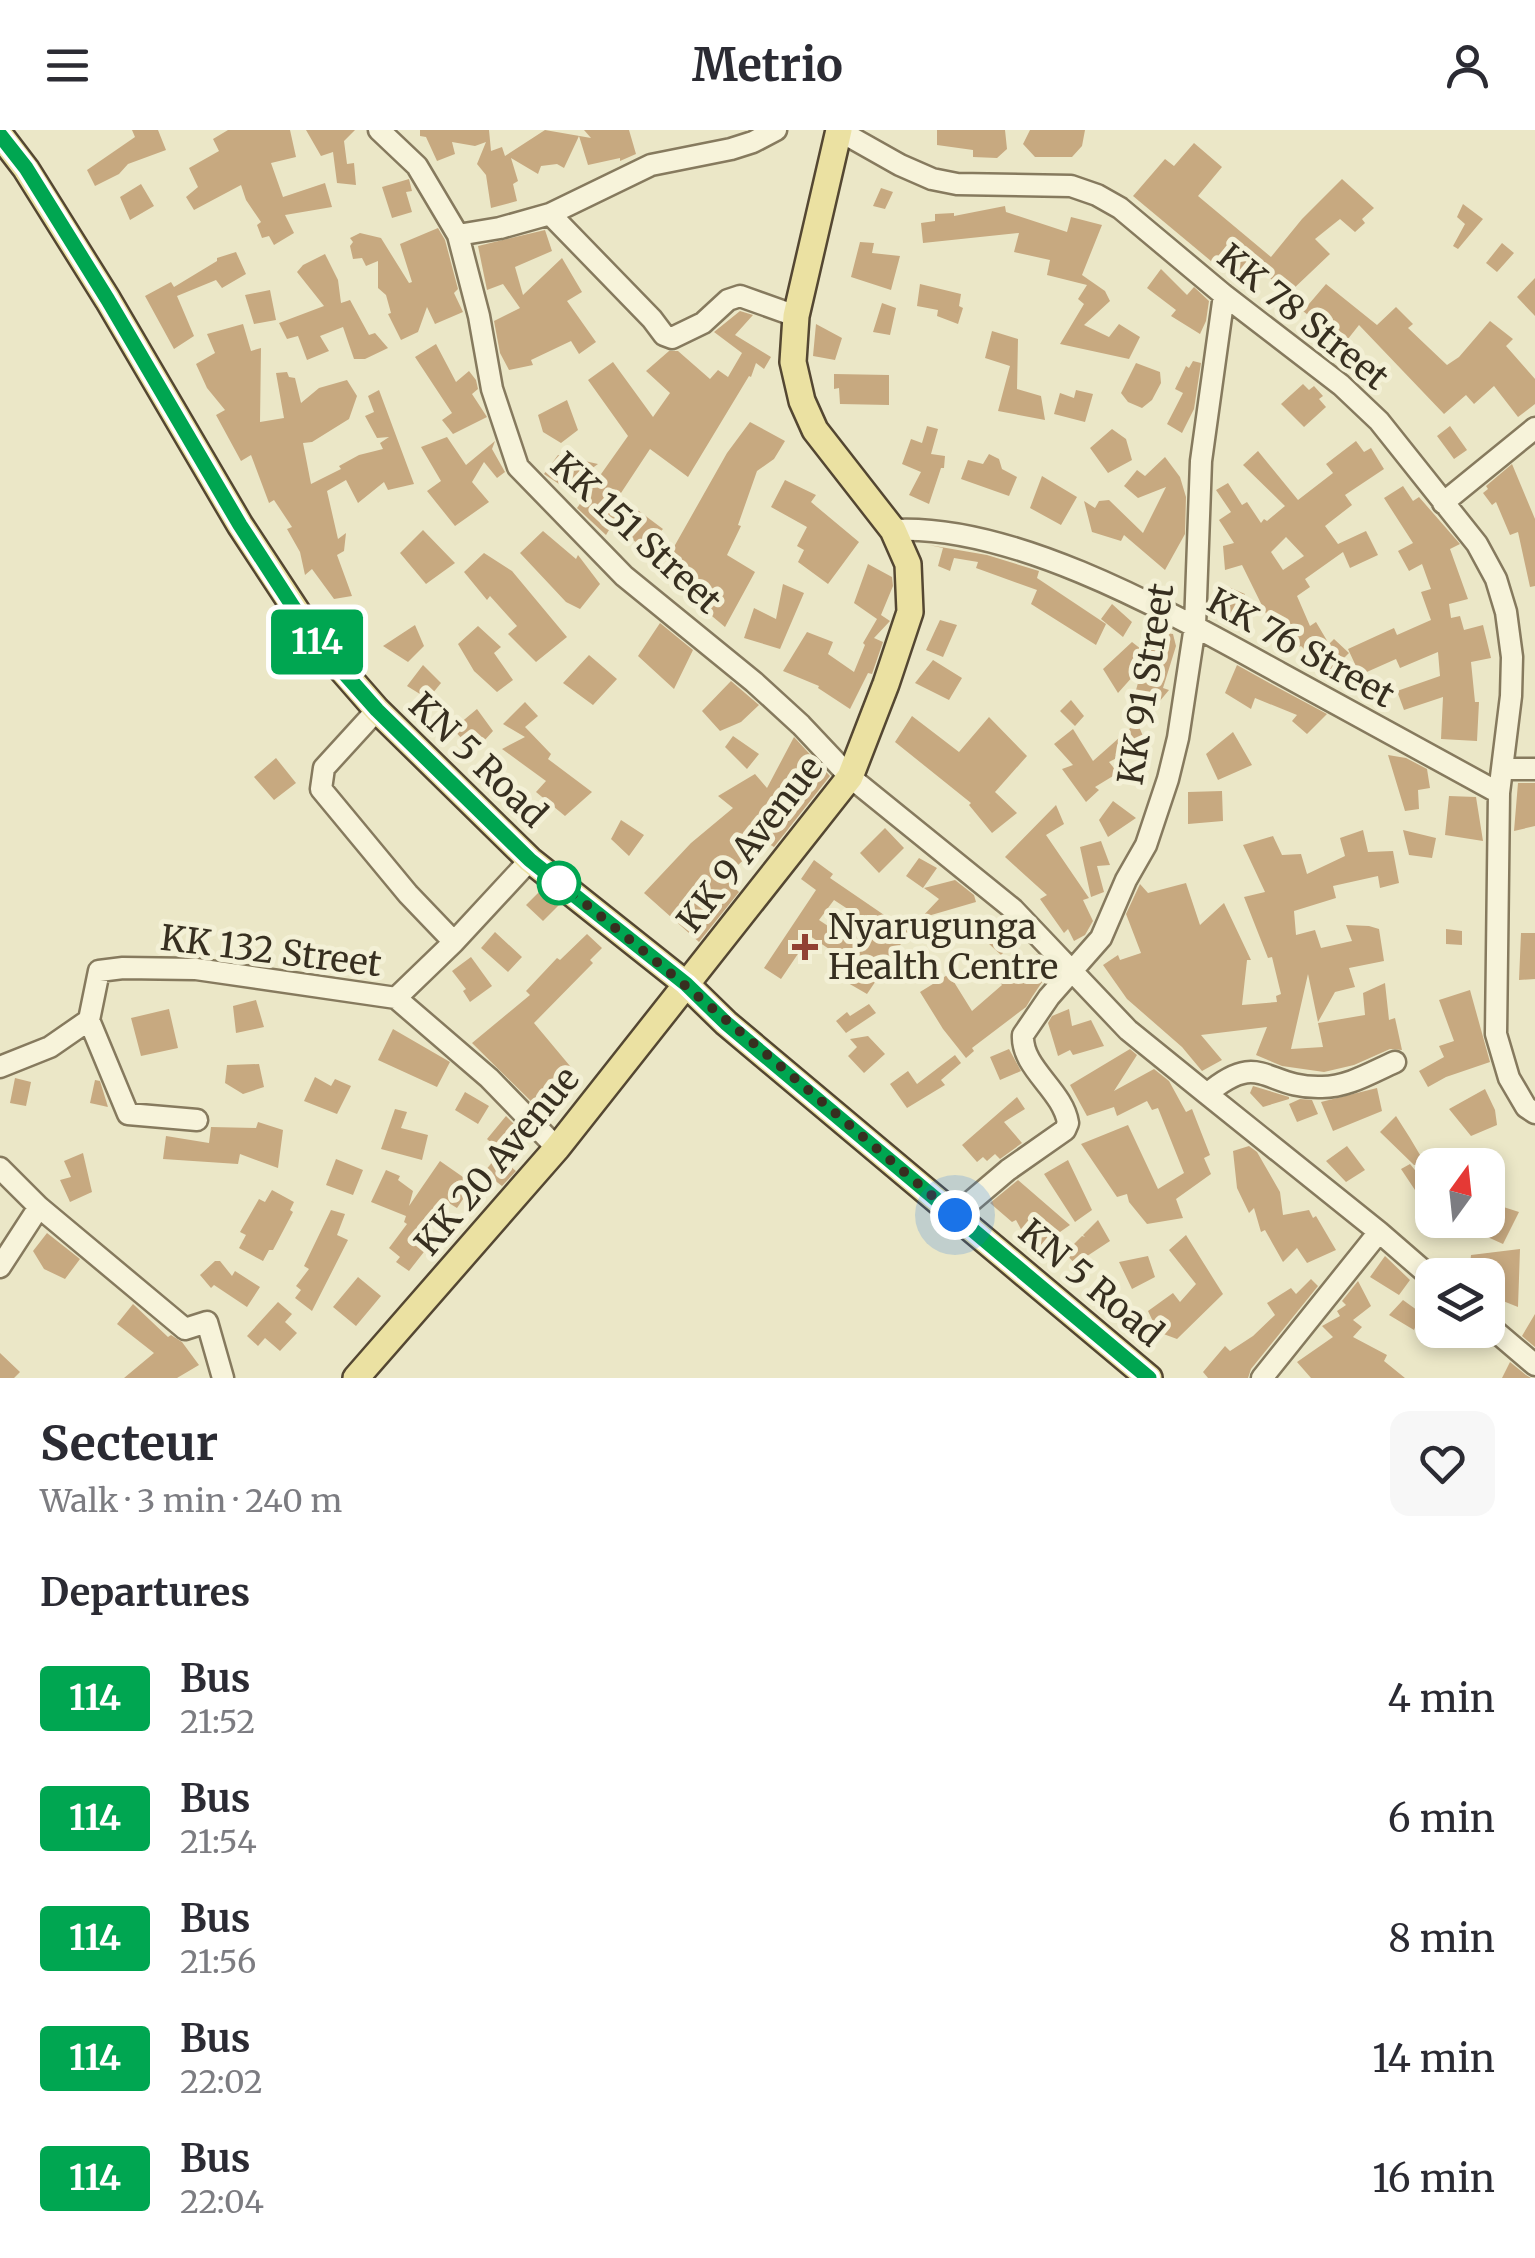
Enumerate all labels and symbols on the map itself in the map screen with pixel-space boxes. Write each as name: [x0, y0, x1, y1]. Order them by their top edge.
street label: KK 78 Street: [1209, 235, 1398, 400]
street label: KK 151 Street: [542, 443, 730, 623]
street label: KK 76 Street: [1200, 579, 1402, 717]
street label: KK 91 Street: [1108, 580, 1184, 788]
line badge: 114: [260, 610, 374, 674]
street label: KN 5 Road: [400, 683, 556, 837]
street label: KK 9 Avenue: [668, 747, 832, 941]
unlabelled marker: [538, 862, 580, 904]
place label: Nyarugunga Health Centre: [828, 905, 1058, 989]
street label: KK 132 Street: [158, 916, 384, 986]
marker: Nyarugunga Health Centre: [792, 934, 818, 960]
street label: KK 20 Avenue: [405, 1058, 589, 1264]
north arrow: [1415, 1148, 1505, 1238]
your location: [930, 1190, 980, 1240]
street label: KN 5 Road: [1010, 1210, 1172, 1356]

